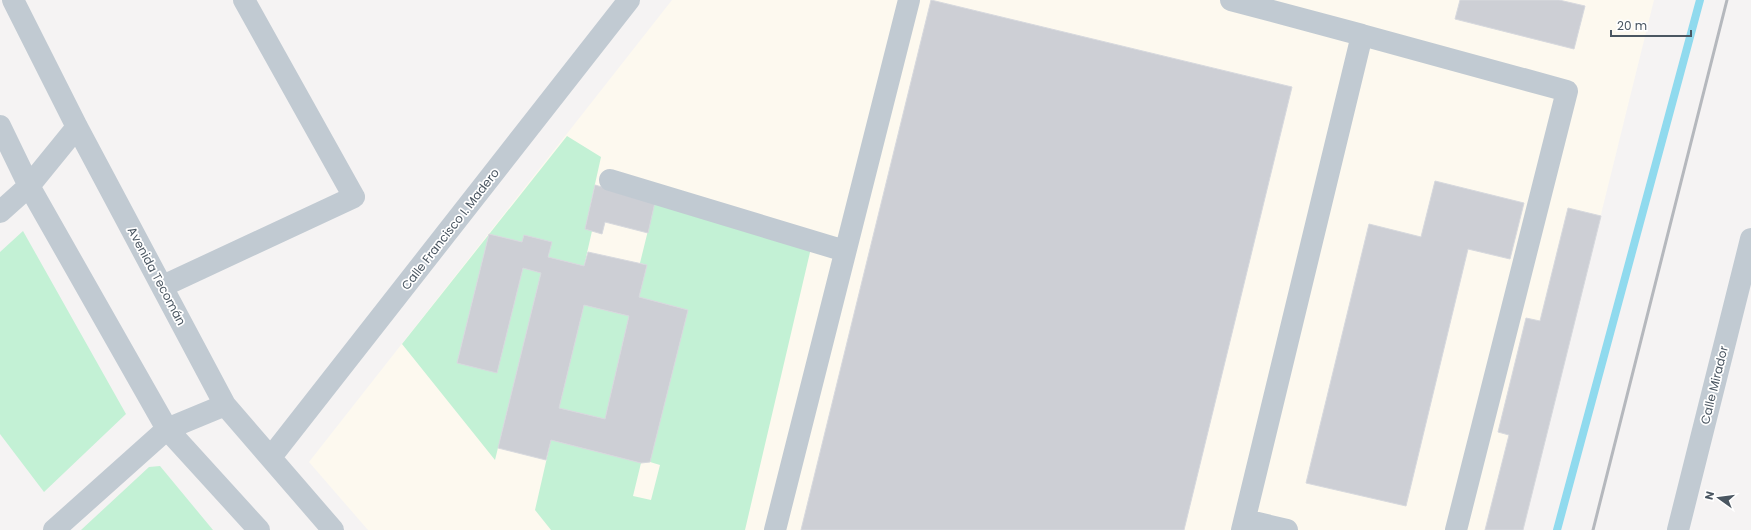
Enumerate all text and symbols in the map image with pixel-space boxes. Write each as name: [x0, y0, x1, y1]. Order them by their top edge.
scale bar: [1611, 12, 1691, 38]
text: 20 m: [1617, 17, 1647, 34]
street label: Calle Francisco I. Madero: [397, 165, 503, 293]
street label: Avenida Tecomán: [124, 224, 190, 328]
street label: Calle Mirador: [1696, 344, 1732, 426]
north arrow: [1699, 478, 1739, 518]
text: N: [1701, 490, 1718, 502]

